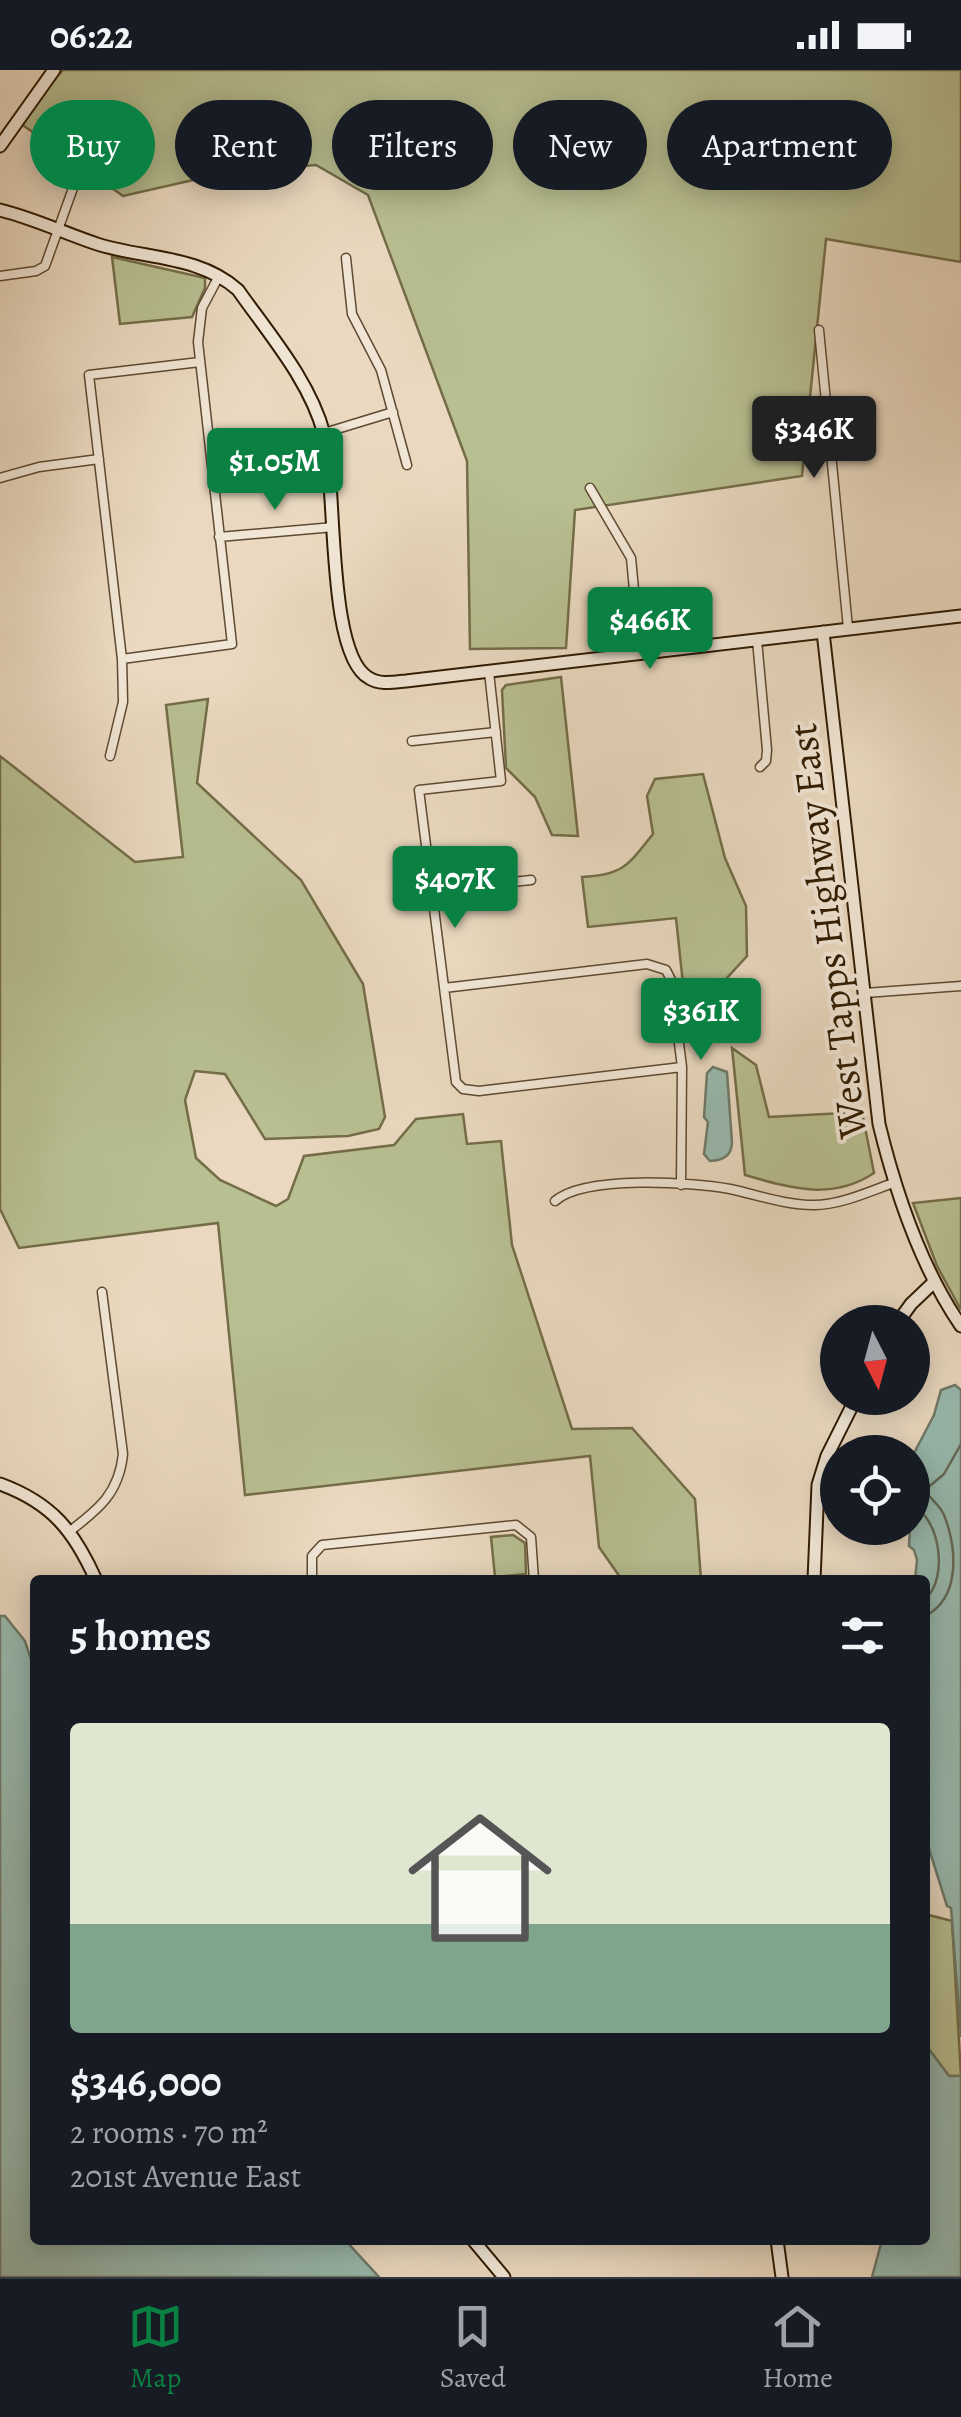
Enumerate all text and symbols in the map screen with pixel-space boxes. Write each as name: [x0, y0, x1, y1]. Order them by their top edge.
text: 06:22: [50, 9, 133, 61]
chip: Buy: [30, 100, 155, 190]
chip: Rent: [175, 100, 312, 190]
chip: Filters: [332, 100, 493, 190]
chip: New: [513, 100, 647, 190]
chip: Apartment: [667, 100, 892, 190]
pin: $346K: [744, 396, 884, 481]
text: $346K: [774, 406, 854, 450]
pin: $1.05M: [194, 428, 356, 513]
text: $1.05M: [229, 438, 321, 482]
pin: $466K: [580, 587, 720, 672]
text: $466K: [610, 597, 690, 641]
street label: West Tapps Highway East: [775, 720, 880, 1143]
pin: $407K: [385, 846, 525, 931]
text: $407K: [415, 856, 495, 900]
pin: $361K: [631, 978, 771, 1063]
text: $361K: [663, 988, 739, 1032]
north arrow: [820, 1305, 930, 1415]
map controls: [820, 1305, 930, 1545]
button: locate: [820, 1435, 930, 1545]
text: 5 homes: [70, 1607, 211, 1664]
icon: filters: [835, 1608, 890, 1663]
icon: home: [390, 1788, 570, 1968]
text: $346,000: [70, 2053, 222, 2110]
text: 2 rooms · 70 m²: [70, 2110, 268, 2154]
text: 201st Avenue East: [70, 2154, 301, 2198]
tab: Map: [128, 2299, 183, 2397]
tab: Saved: [440, 2299, 506, 2397]
tab: Home: [762, 2299, 833, 2397]

